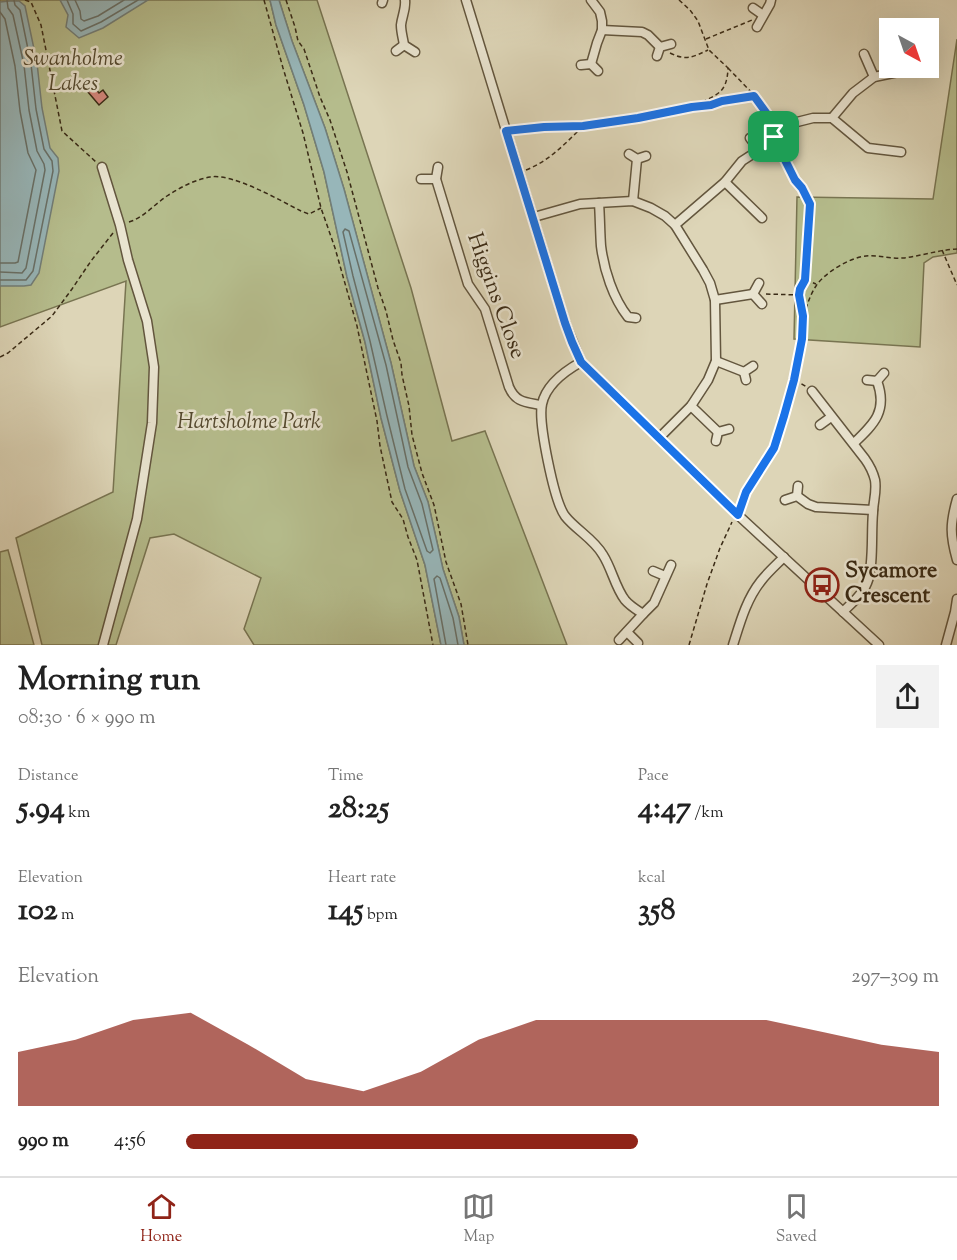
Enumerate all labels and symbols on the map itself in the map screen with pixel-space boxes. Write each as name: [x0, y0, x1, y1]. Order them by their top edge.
north arrow: [879, 18, 939, 78]
park label: Swanholme Lakes: [23, 44, 123, 101]
pin: [748, 111, 799, 162]
street label: Higgins Close: [457, 228, 533, 364]
park label: Hartsholme Park: [177, 407, 321, 439]
place label: Sycamore Crescent: [845, 556, 937, 613]
bus stop icon: Sycamore Crescent: [804, 567, 840, 603]

